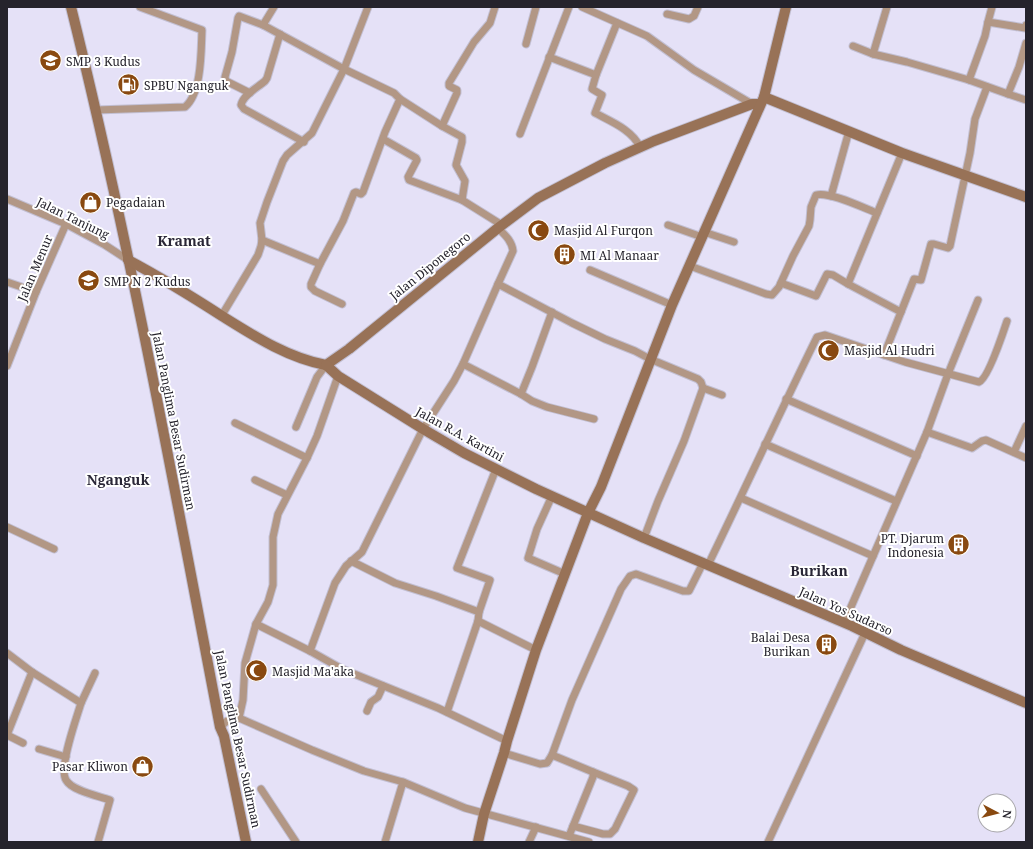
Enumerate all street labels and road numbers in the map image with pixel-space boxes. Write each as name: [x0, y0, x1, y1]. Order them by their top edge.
street label: Jalan Tanjung: [33, 193, 113, 243]
street label: Jalan Diponegoro: [385, 228, 474, 304]
street label: Jalan Menur: [13, 232, 57, 305]
street label: Jalan Panglima Besar Sudirman: [148, 329, 200, 512]
street label: Jalan R.A. Kartini: [412, 402, 507, 465]
street label: Jalan Yos Sudarso: [796, 582, 896, 639]
street label: Jalan Panglima Besar Sudirman: [211, 648, 265, 830]

